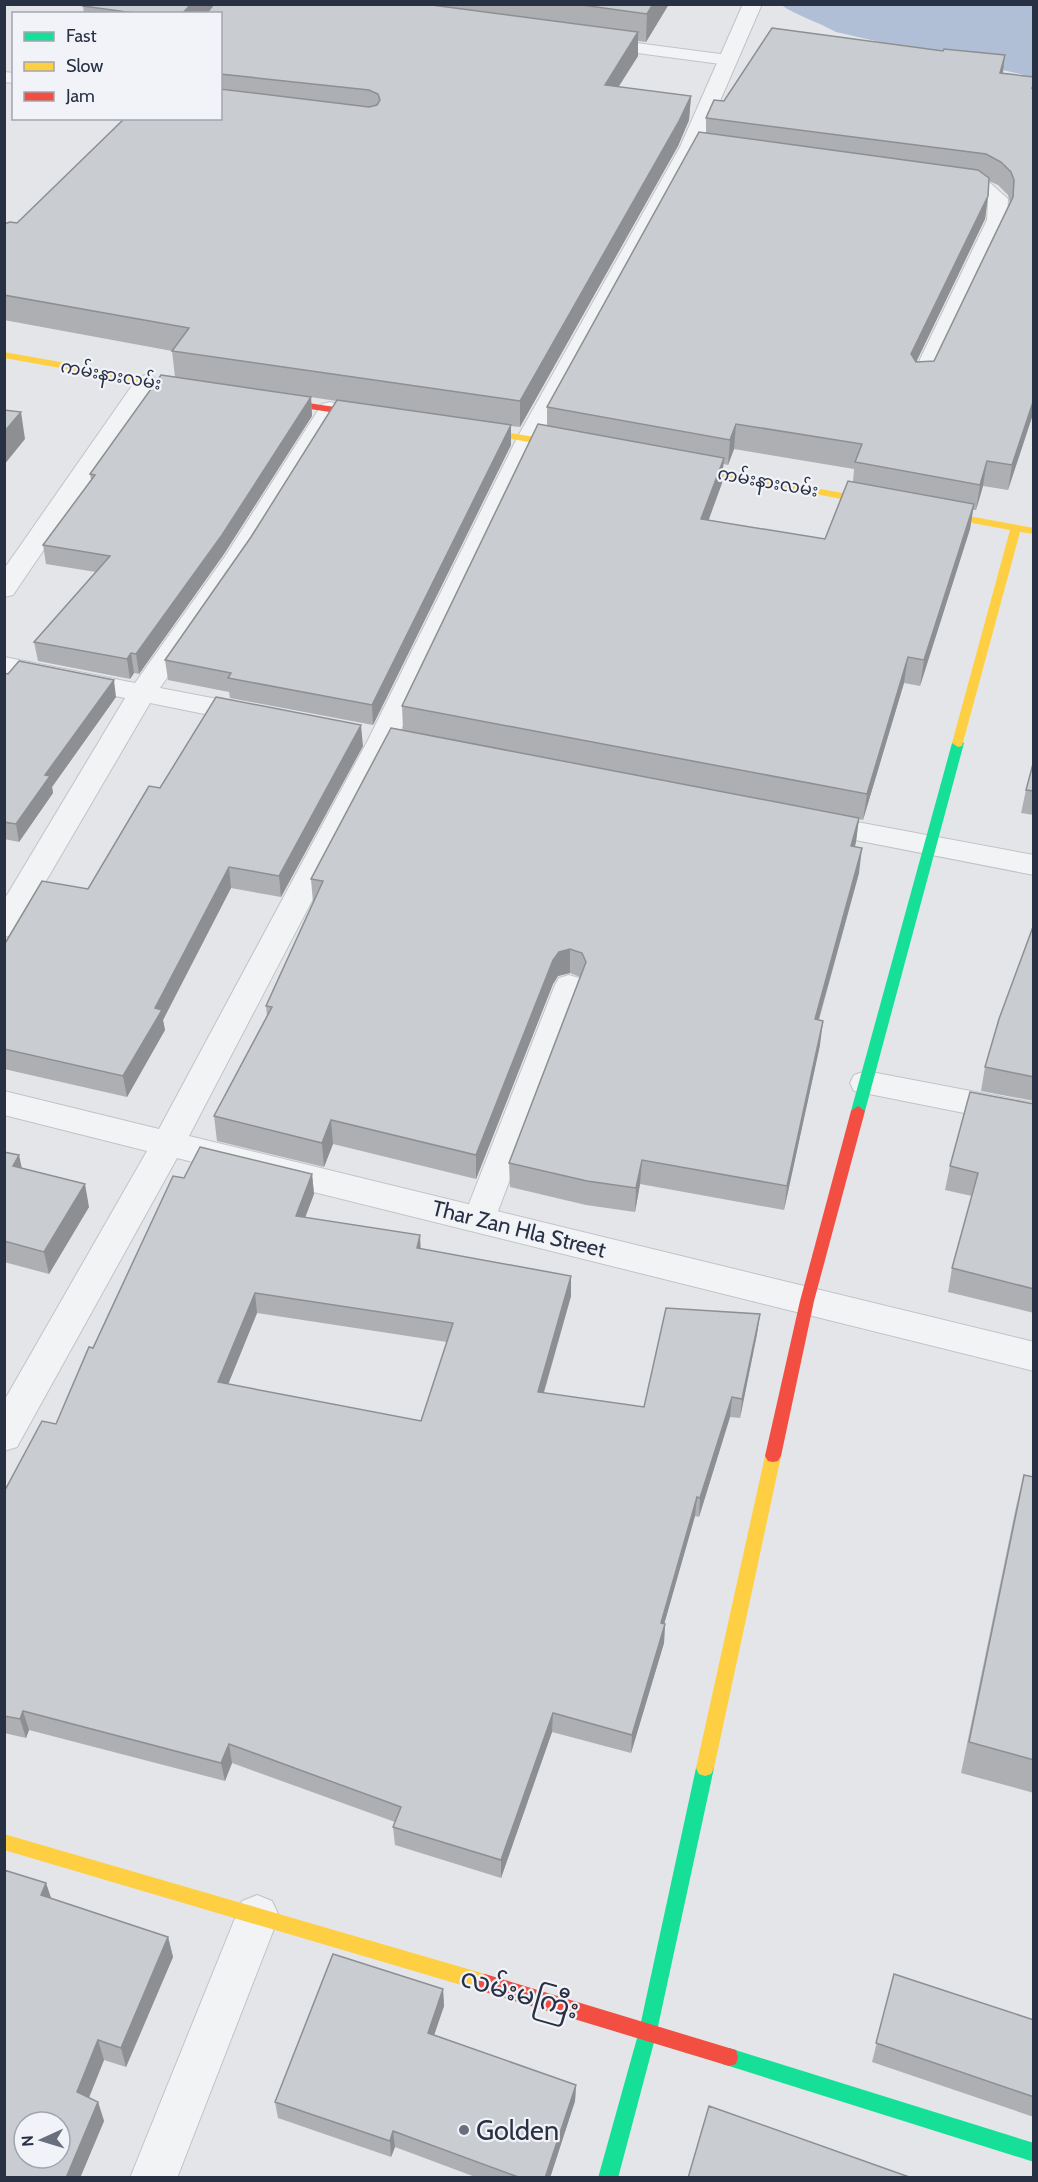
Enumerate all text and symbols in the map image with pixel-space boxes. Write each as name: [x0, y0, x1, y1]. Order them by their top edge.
legend: [12, 12, 222, 120]
text: Fast: [66, 25, 97, 47]
text: Slow: [66, 55, 103, 77]
text: Jam: [65, 85, 95, 107]
street label: ကမ်းနားလမ်း: [58, 353, 163, 399]
street label: ကမ်းနားလမ်း: [715, 460, 820, 506]
street label: Thar Zan Hla Street: [429, 1194, 609, 1264]
street label: လမ်းမကြီး: [455, 1958, 584, 2031]
north arrow: [12, 2110, 72, 2170]
place label: Golden: [476, 2114, 559, 2147]
marker: Golden: [457, 2123, 471, 2137]
text: N: [18, 2135, 37, 2147]

